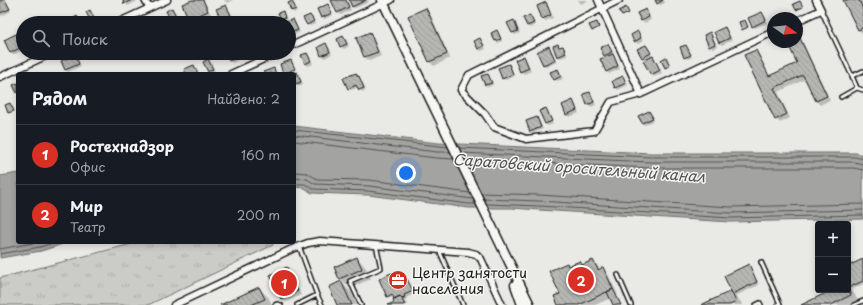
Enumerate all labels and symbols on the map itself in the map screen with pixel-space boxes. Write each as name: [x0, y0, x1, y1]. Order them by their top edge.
north arrow: [767, 12, 803, 48]
water label: Саратовский оросительный канал: [452, 147, 706, 187]
your location: [396, 163, 416, 183]
place label: Центр занятости населения: [412, 262, 527, 299]
pin: 2: [568, 265, 594, 295]
pin: 1: [271, 268, 297, 298]
office icon: Центр занятости населения: [387, 269, 409, 291]

